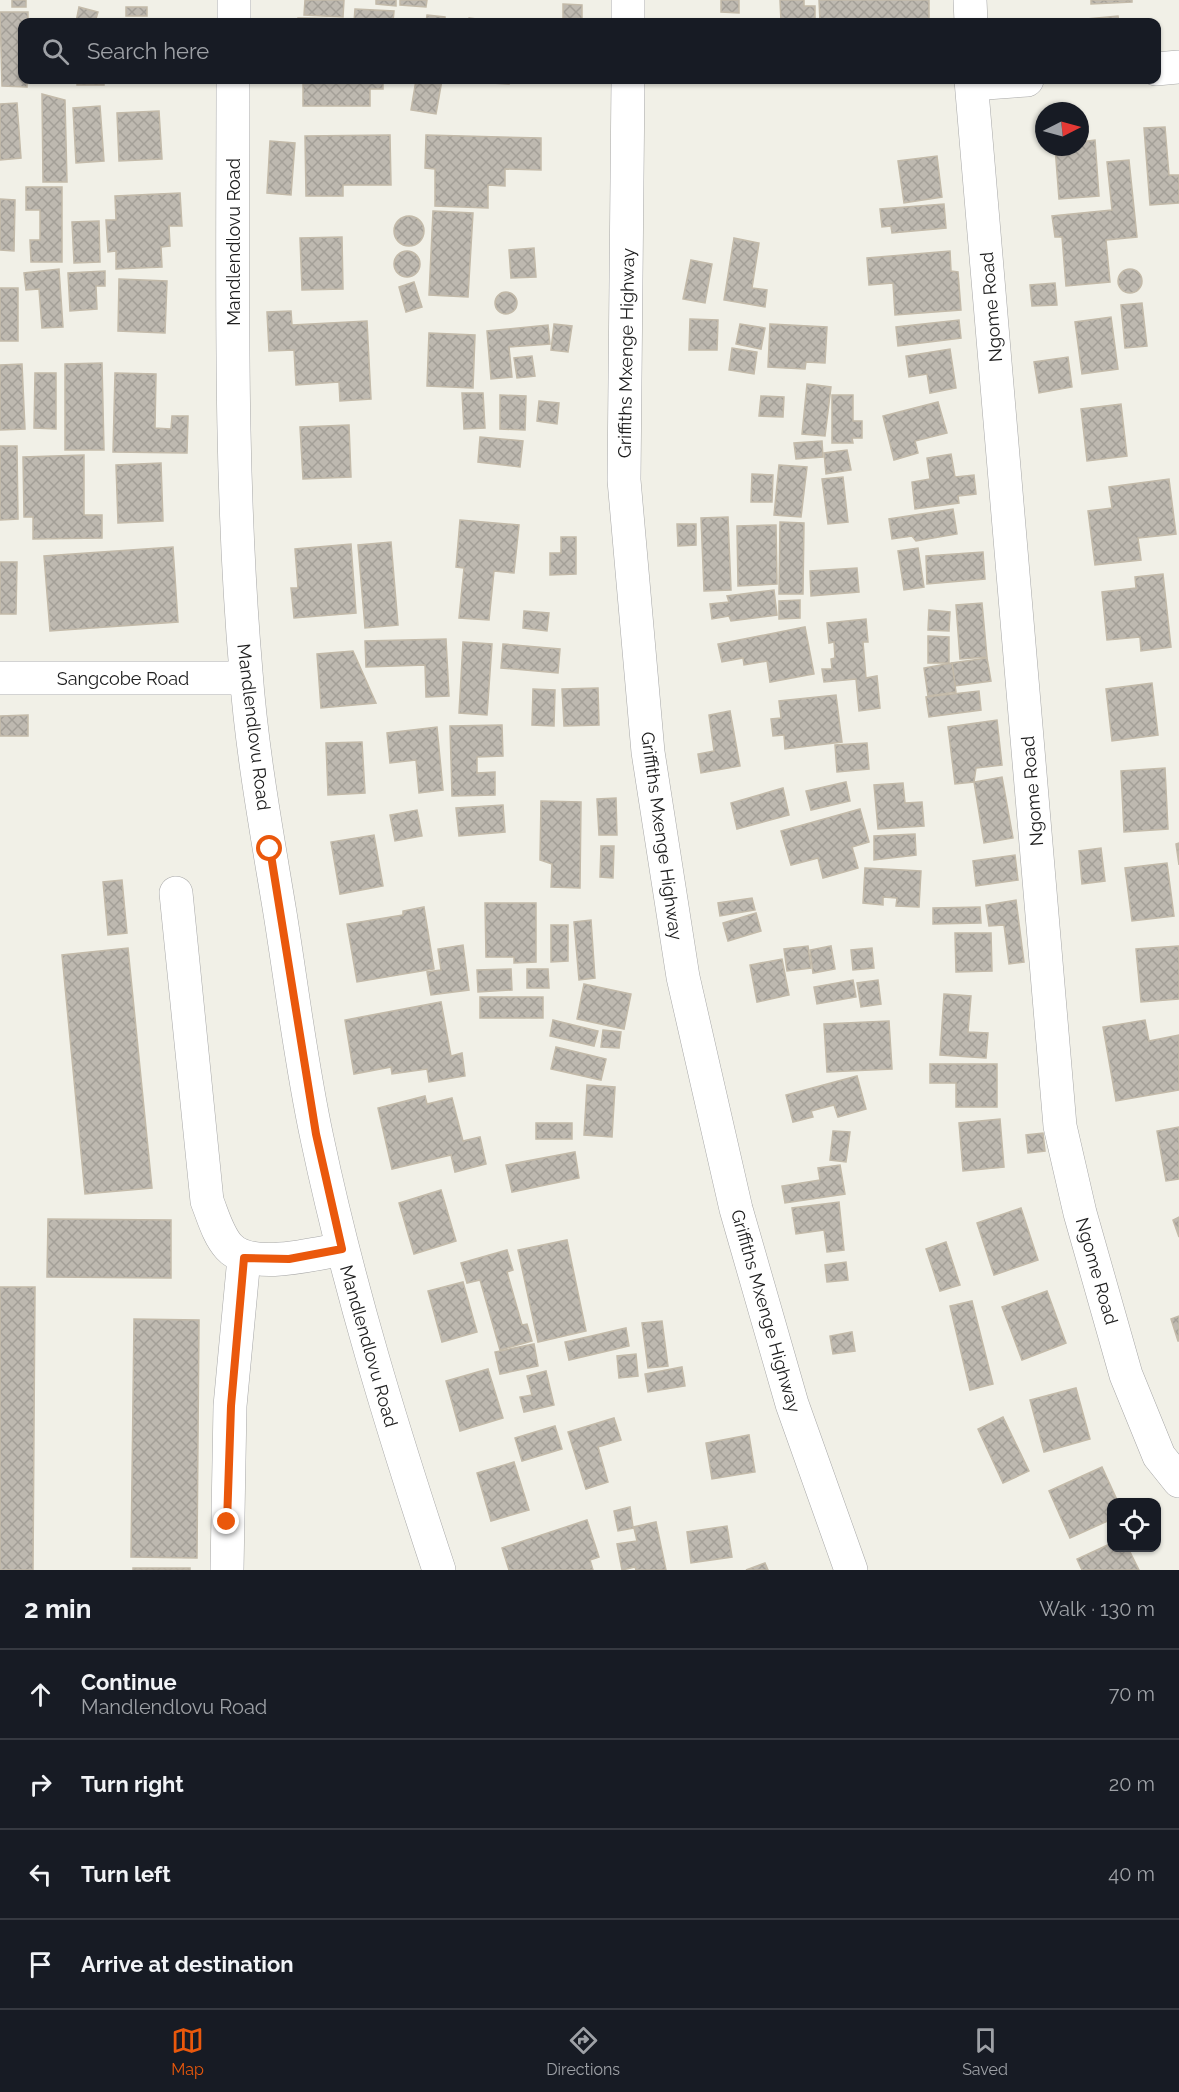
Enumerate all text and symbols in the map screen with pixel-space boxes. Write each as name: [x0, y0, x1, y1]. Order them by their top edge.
search box: [18, 18, 1161, 84]
icon: search: [39, 35, 72, 68]
text: Search here: [87, 38, 209, 64]
north arrow: [1035, 102, 1089, 156]
street label: Mandlendlovu Road: [223, 158, 244, 326]
street label: Griffiths Mxenge Highway: [614, 247, 638, 458]
street label: Ngome Road: [976, 251, 1006, 363]
street label: Mandlendlovu Road: [233, 643, 275, 811]
street label: Sangcobe Road: [57, 668, 189, 689]
street label: Griffiths Mxenge Highway: [637, 730, 687, 942]
street label: Ngome Road: [1017, 735, 1047, 847]
route start: [256, 835, 282, 861]
street label: Griffiths Mxenge Highway: [727, 1207, 805, 1415]
street label: Ngome Road: [1072, 1215, 1122, 1327]
street label: Mandlendlovu Road: [336, 1263, 402, 1429]
map controls: [1107, 1498, 1161, 1552]
button: locate: [1107, 1498, 1161, 1552]
route end: [213, 1508, 239, 1534]
text: 2 min: [24, 1594, 91, 1624]
text: Walk · 130 m: [1039, 1597, 1155, 1621]
text: Continue: [81, 1669, 177, 1695]
icon: ahead: [24, 1678, 57, 1711]
text: 70 m: [1109, 1682, 1155, 1706]
text: Mandlendlovu Road: [81, 1695, 267, 1719]
icon: right: [24, 1768, 57, 1801]
text: Turn right: [81, 1771, 184, 1797]
text: 20 m: [1109, 1772, 1155, 1796]
icon: left: [24, 1858, 57, 1891]
text: Turn left: [81, 1861, 171, 1887]
text: 40 m: [1108, 1862, 1155, 1886]
icon: arrive: [24, 1948, 57, 1981]
text: Arrive at destination: [81, 1951, 294, 1977]
tab: Map: [171, 2024, 204, 2079]
tab: Directions: [546, 2024, 620, 2079]
tab: Saved: [962, 2024, 1008, 2079]

